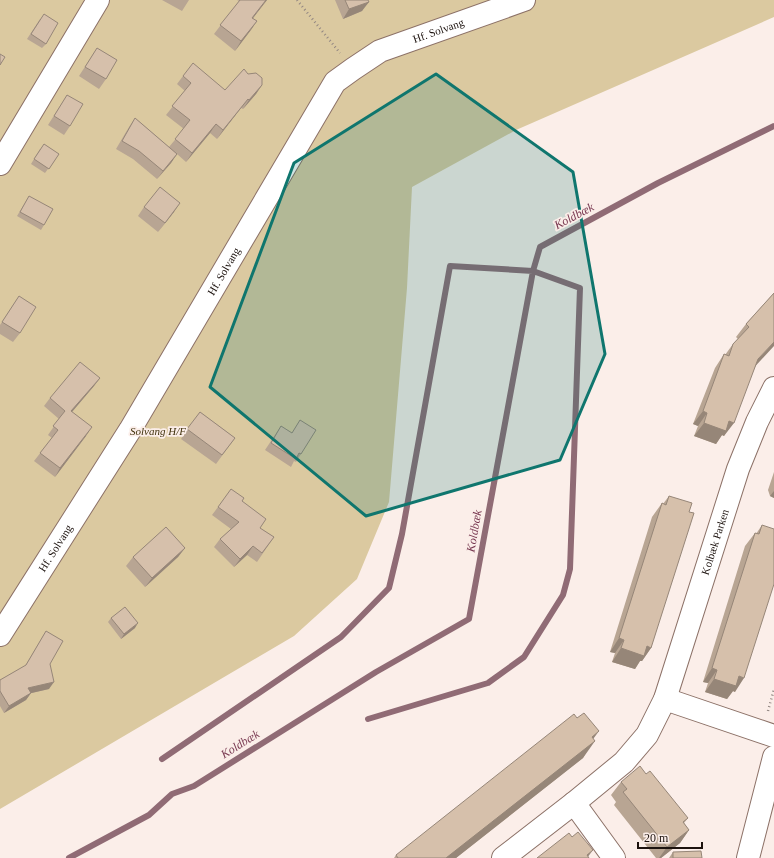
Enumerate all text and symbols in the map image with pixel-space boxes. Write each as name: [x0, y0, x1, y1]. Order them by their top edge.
street label: Hf. Solvang: [411, 16, 466, 45]
water label: Koldbæk: [551, 199, 597, 233]
street label: Hf. Solvang: [205, 245, 242, 297]
park label: Solvang H/F: [130, 425, 186, 437]
street label: Kolbæk Parken: [699, 507, 731, 576]
water label: Koldbæk: [463, 508, 485, 554]
street label: Hf. Solvang: [36, 522, 75, 574]
water label: Koldbæk: [217, 726, 262, 762]
scale bar: [638, 824, 702, 850]
text: 20 m: [644, 831, 669, 845]

